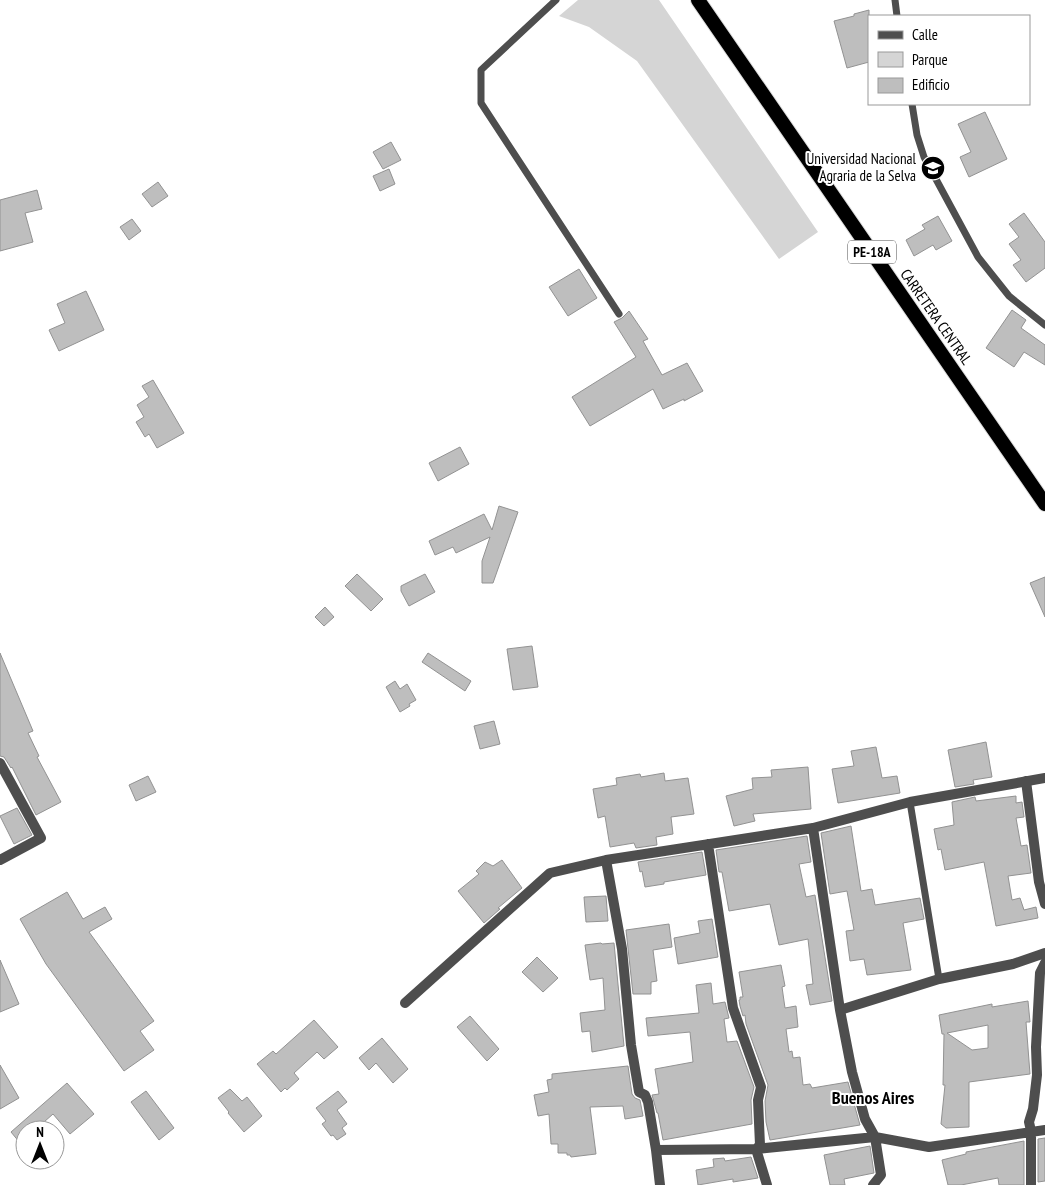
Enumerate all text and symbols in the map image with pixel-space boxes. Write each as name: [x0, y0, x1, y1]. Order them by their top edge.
legend: [868, 15, 1030, 105]
text: Calle: [912, 25, 938, 44]
text: Parque: [912, 50, 948, 69]
text: Edificio: [912, 75, 950, 94]
place label: Universidad Nacional Agraria de la Selva: [806, 149, 916, 185]
school or university icon: Universidad Nacional Agraria de la Selva: [920, 155, 946, 181]
road number: PE-18A: [848, 240, 896, 264]
street label: CARRETERA CENTRAL: [896, 265, 977, 369]
district label: Buenos Aires: [832, 1086, 914, 1109]
north arrow: [15, 1120, 65, 1170]
text: N: [36, 1123, 44, 1141]

